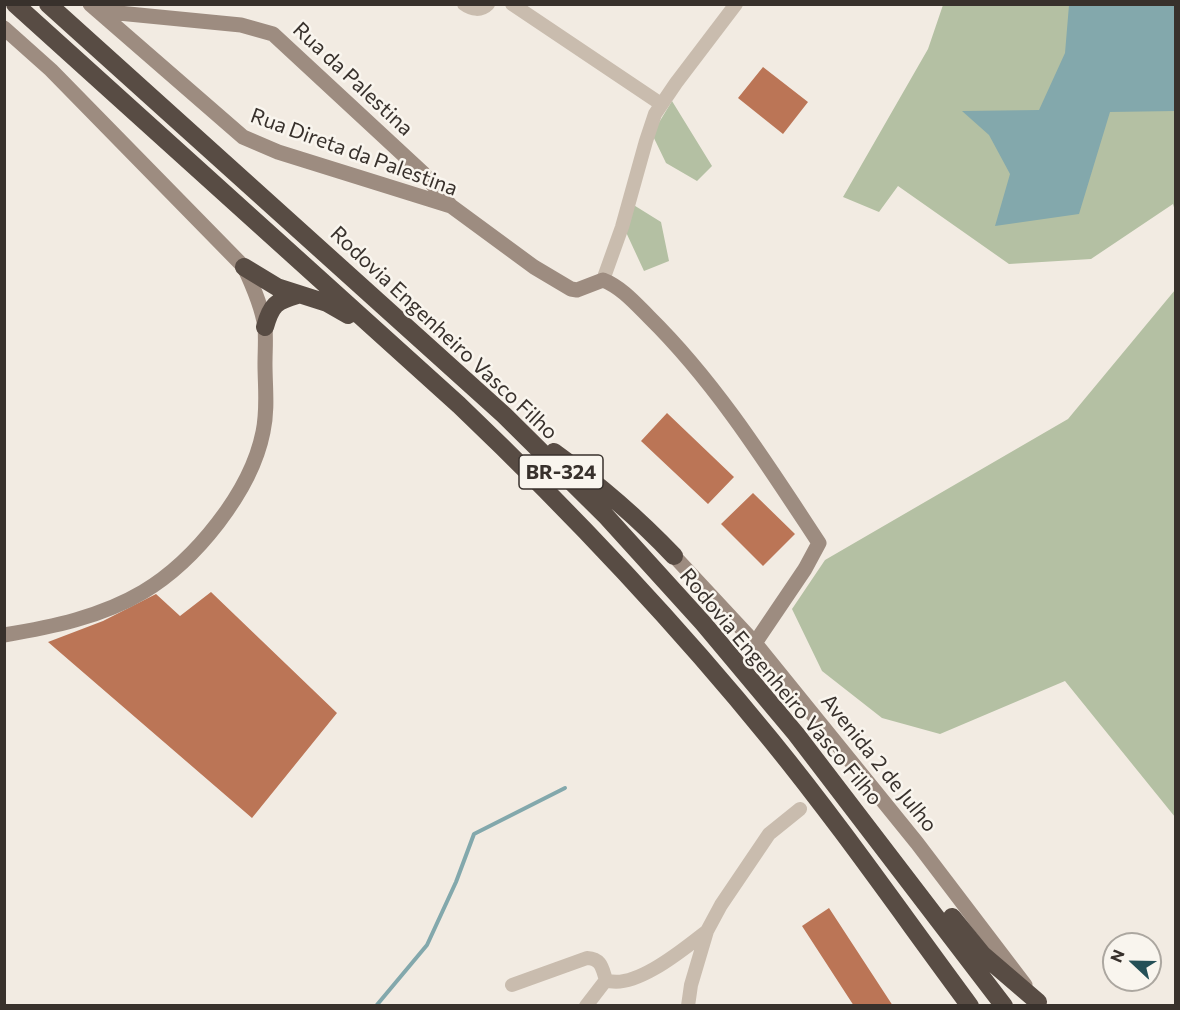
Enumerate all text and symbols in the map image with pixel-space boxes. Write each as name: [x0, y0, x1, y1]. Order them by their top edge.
street label: Rua da Palestina: [288, 17, 418, 141]
street label: Rua Direta da Palestina: [247, 103, 461, 201]
street label: Rodovia Engenheiro Vasco Filho: [325, 221, 563, 445]
road number: BR-324: [519, 455, 603, 489]
street label: Rodovia Engenheiro Vasco Filho: [674, 563, 888, 811]
street label: Avenida 2 de Julho: [816, 689, 942, 837]
north arrow: [1102, 932, 1162, 992]
text: N: [1106, 947, 1128, 965]

